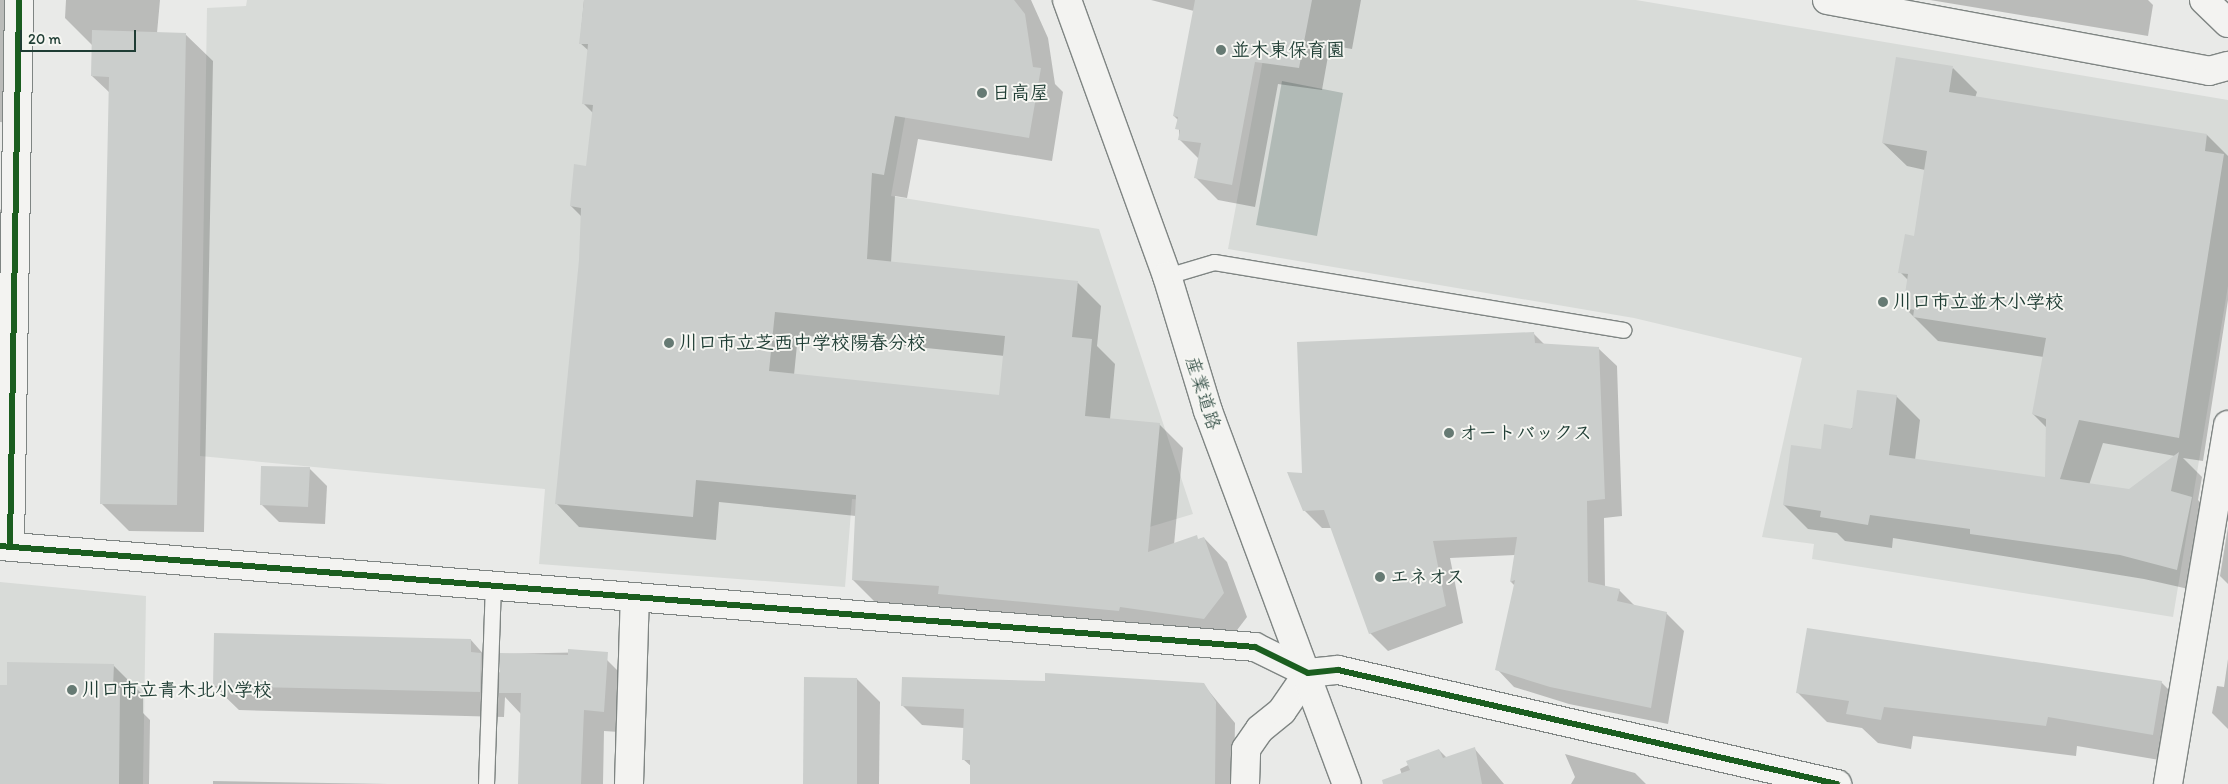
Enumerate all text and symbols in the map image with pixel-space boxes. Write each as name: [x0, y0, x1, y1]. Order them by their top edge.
scale bar: [22, 20, 139, 52]
text: 20 m: [28, 30, 61, 48]
place label: 並木東保育園: [1231, 39, 1345, 61]
marker: 並木東保育園: [1215, 44, 1227, 56]
place label: 日高屋: [992, 82, 1049, 104]
marker: 日高屋: [976, 87, 988, 99]
place label: 川口市立並木小学校: [1893, 291, 2064, 313]
marker: 川口市立並木小学校: [1877, 296, 1889, 308]
place label: 川口市立芝西中学校陽春分校: [679, 332, 926, 354]
marker: 川口市立芝西中学校陽春分校: [663, 337, 675, 349]
street label: 産業道路: [1180, 353, 1226, 433]
place label: オートバックス: [1459, 422, 1592, 444]
marker: オートバックス: [1443, 427, 1455, 439]
place label: エネオス: [1390, 566, 1466, 588]
marker: エネオス: [1374, 571, 1386, 583]
place label: 川口市立青木北小学校: [82, 679, 272, 701]
marker: 川口市立青木北小学校: [66, 684, 78, 696]

